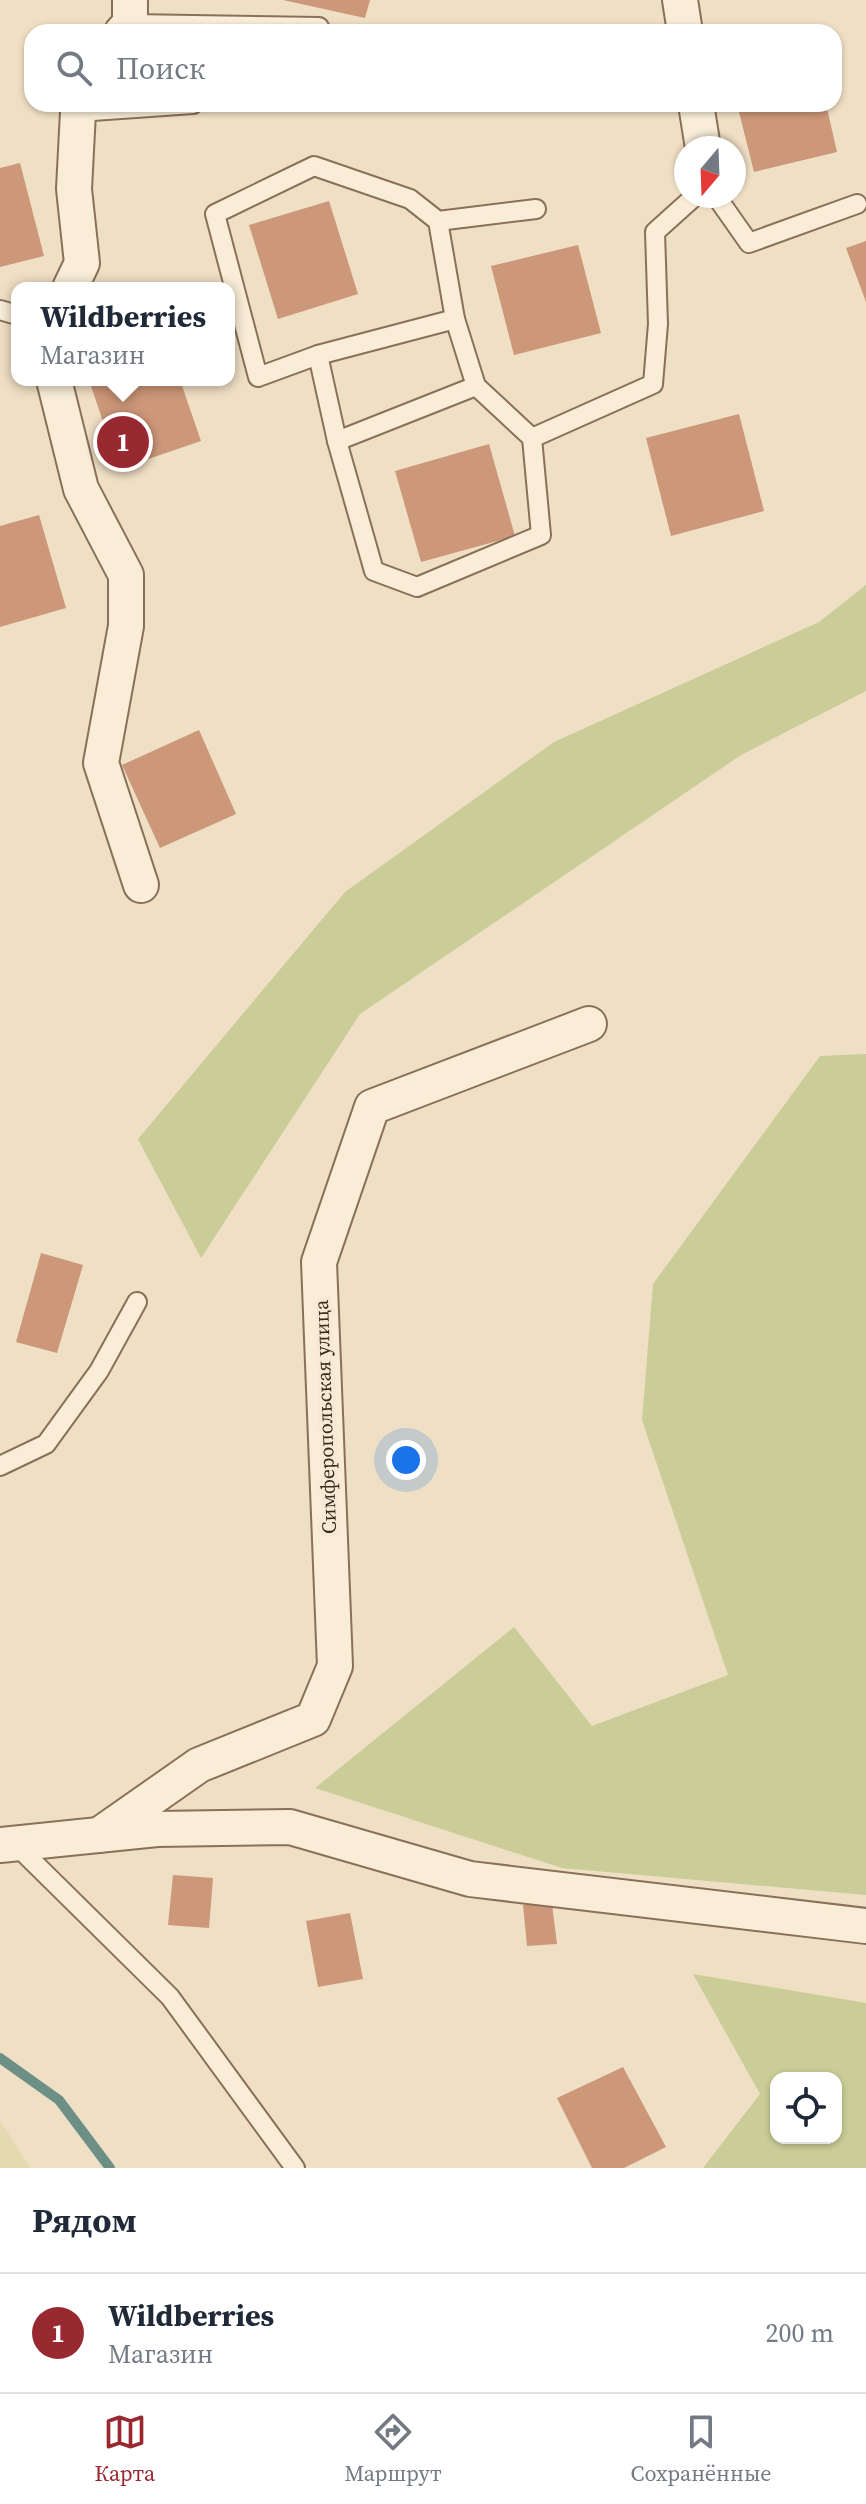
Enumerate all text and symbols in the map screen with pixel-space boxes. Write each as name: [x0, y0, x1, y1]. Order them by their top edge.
search box: [24, 24, 842, 112]
icon: search: [52, 46, 96, 90]
text: Поиск: [116, 48, 205, 89]
north arrow: [674, 136, 746, 208]
popup: [11, 282, 235, 386]
text: Wildberries: [40, 296, 206, 337]
text: Магазин: [40, 337, 145, 373]
pin: 1: [97, 412, 149, 472]
street label: Симферопольская улица: [307, 1299, 343, 1535]
your location: [386, 1440, 426, 1480]
map controls: [770, 2072, 842, 2144]
button: locate: [770, 2072, 842, 2144]
text: Рядом: [32, 2197, 137, 2243]
text: Wildberries: [108, 2295, 274, 2336]
text: 1: [51, 2315, 65, 2351]
text: 200 m: [766, 2315, 834, 2351]
text: Магазин: [108, 2336, 213, 2372]
tab: Карта: [95, 2410, 155, 2488]
tab: Маршрут: [344, 2410, 442, 2488]
tab: Сохранённые: [631, 2410, 771, 2488]

